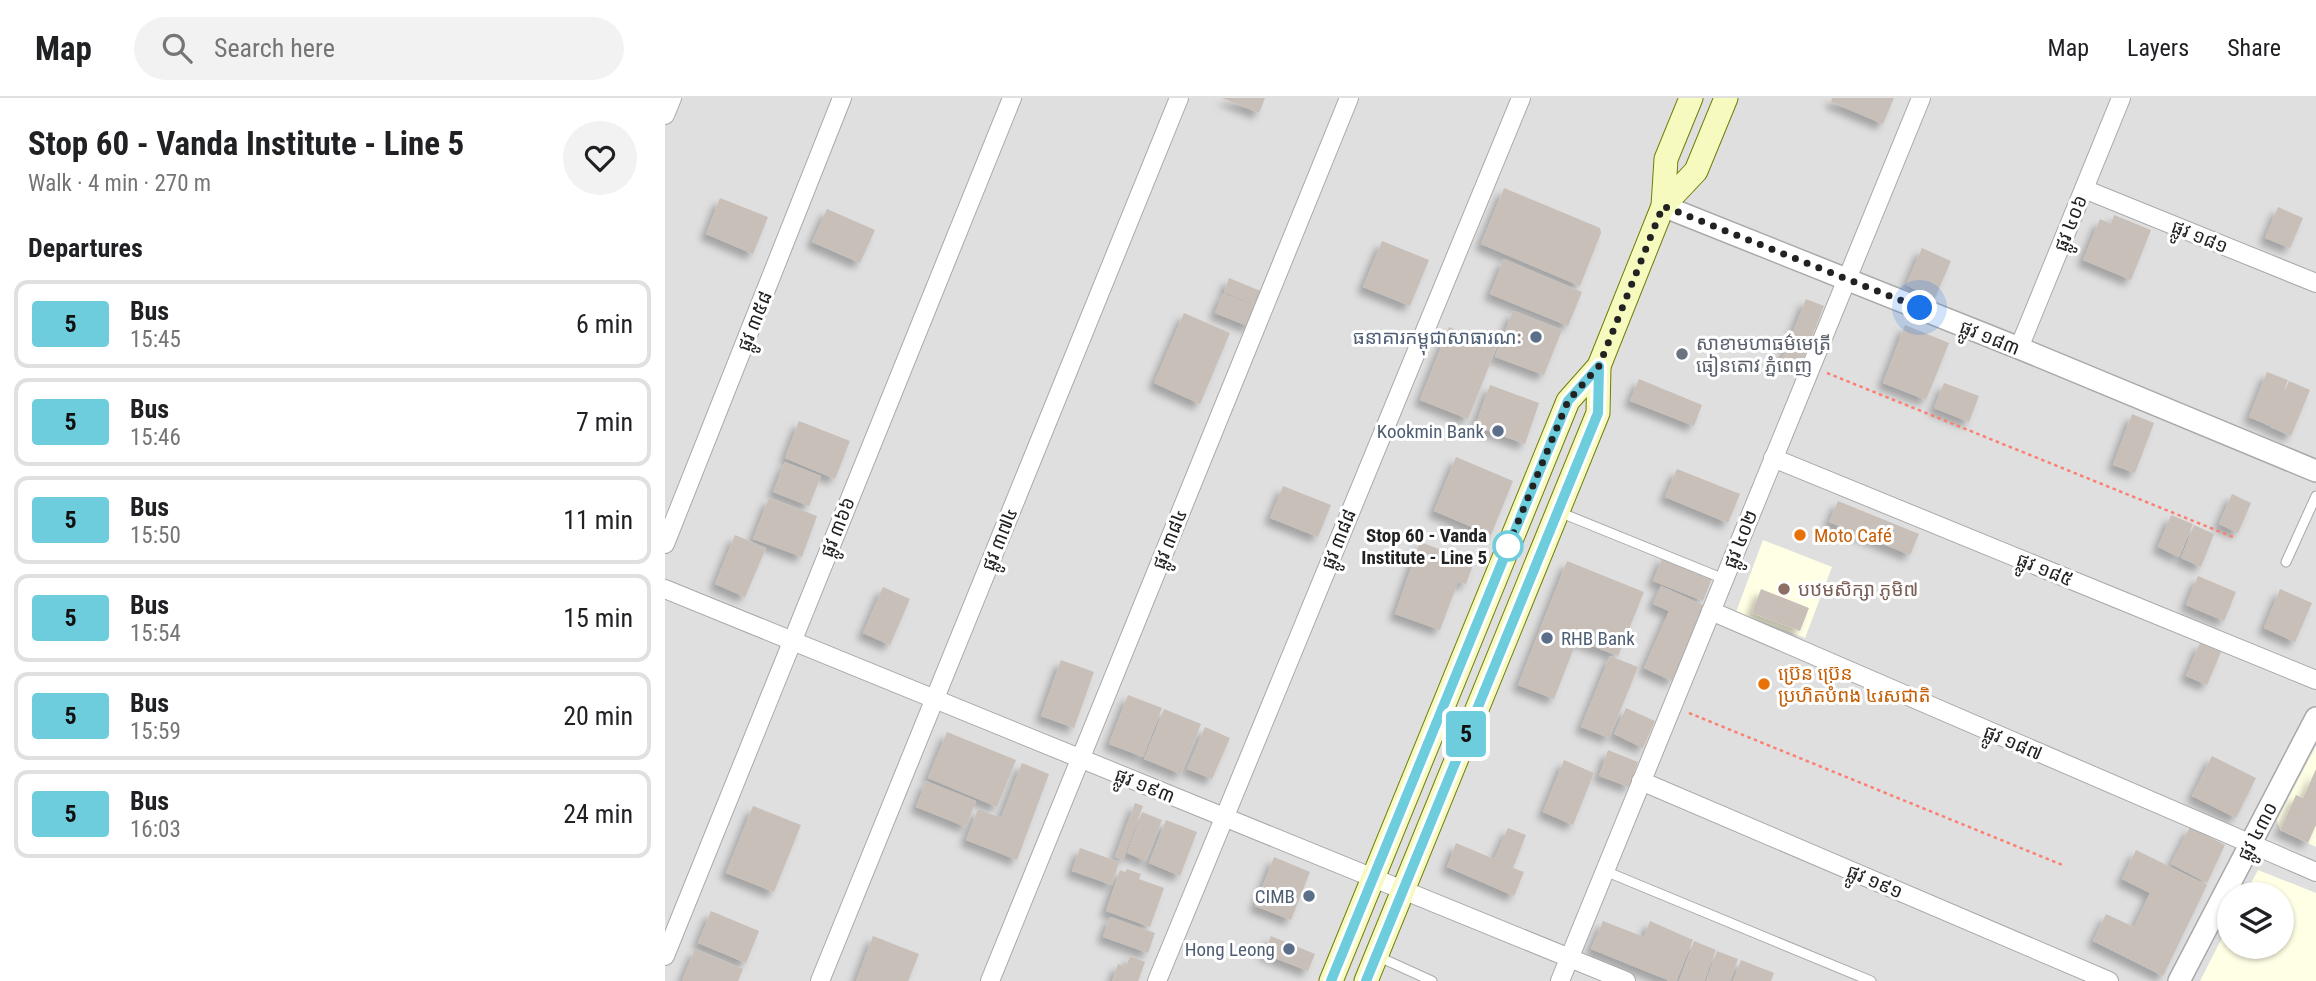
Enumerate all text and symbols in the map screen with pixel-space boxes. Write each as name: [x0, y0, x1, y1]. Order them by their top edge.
search box: [134, 17, 624, 80]
text: Map: [35, 29, 92, 68]
icon: search: [158, 29, 196, 67]
text: Search here: [214, 33, 335, 63]
text: Map: [2048, 34, 2089, 62]
text: Layers: [2127, 34, 2189, 62]
text: Share: [2227, 34, 2281, 62]
button: heart: [563, 121, 637, 195]
text: Stop 60 - Vanda Institute - Line 5: [28, 124, 464, 163]
text: Walk · 4 min · 270 m: [28, 170, 211, 197]
street label: ផ្លូវ ៤០៦: [2049, 192, 2097, 257]
street label: ផ្លូវ ១៨១: [2166, 215, 2231, 263]
text: Departures: [28, 233, 143, 263]
street label: ផ្លូវ ៣៥៨: [732, 288, 782, 357]
your location: [1902, 290, 1937, 325]
text: Bus: [130, 296, 169, 326]
text: 6 min: [576, 309, 633, 339]
text: 5: [64, 310, 77, 338]
street label: ផ្លូវ ១៨៣: [1954, 315, 2023, 365]
text: 15:45: [130, 326, 181, 353]
place label: ធនាគារកម្ពុជាសាធារណៈ: [1353, 326, 1522, 356]
marker: ធនាគារកម្ពុជាសាធារណៈ: [1528, 329, 1544, 345]
place label: សាខាមហាធម៌មេត្រី ធៀនតោវ ភ្នំពេញ: [1696, 332, 1831, 377]
marker: សាខាមហាធម៌មេត្រី ធៀនតោវ ភ្នំពេញ: [1674, 346, 1690, 362]
text: Bus: [130, 394, 169, 424]
text: 7 min: [576, 407, 633, 437]
text: 5: [64, 408, 77, 436]
place label: Kookmin Bank: [1377, 420, 1484, 443]
marker: Kookmin Bank: [1490, 423, 1506, 439]
text: 15:46: [130, 424, 181, 451]
text: Bus: [130, 492, 169, 522]
street label: ផ្លូវ ៣៦៦: [815, 494, 865, 563]
street label: ផ្លូវ ៣៧៤: [976, 504, 1028, 576]
text: 11 min: [563, 505, 633, 535]
text: 5: [64, 506, 77, 534]
street label: ផ្លូវ ៣៨៤: [1147, 506, 1197, 575]
street label: ផ្លូវ ៣៨៨: [1316, 506, 1366, 575]
street label: ផ្លូវ ៤០២: [1718, 507, 1768, 574]
text: 15:50: [130, 522, 181, 549]
place label: Stop 60 - Vanda Institute - Line 5: [1361, 524, 1487, 569]
place label: Moto Café: [1814, 524, 1892, 547]
marker: Moto Café: [1792, 527, 1808, 543]
marker: Stop 60 - Vanda Institute - Line 5: [1493, 531, 1523, 561]
street label: ផ្លូវ ១៨៥: [2011, 548, 2076, 596]
place label: បឋមសិក្សា ភូមិ៧: [1798, 578, 1918, 601]
marker: បឋមសិក្សា ភូមិ៧: [1776, 581, 1792, 597]
text: Bus: [130, 590, 169, 620]
text: 15 min: [563, 603, 633, 633]
text: 5: [64, 604, 77, 632]
text: 15:54: [130, 620, 181, 647]
place label: RHB Bank: [1561, 627, 1635, 650]
marker: RHB Bank: [1539, 630, 1555, 646]
place label: ប្រ៊េន ប្រ៊េន ប្រហិតបំពង ៤រសជាតិ: [1778, 662, 1931, 707]
marker: ប្រ៊េន ប្រ៊េន ប្រហិតបំពង ៤រសជាតិ: [1756, 676, 1772, 692]
text: Bus: [130, 688, 169, 718]
text: 20 min: [563, 701, 633, 731]
text: 5: [64, 702, 77, 730]
line badge: 5: [1443, 711, 1489, 757]
text: 15:59: [130, 718, 181, 745]
text: 5: [1460, 720, 1472, 748]
street label: ផ្លូវ ១៨៧: [1978, 720, 2046, 770]
street label: ផ្លូវ ១៩៣: [1109, 763, 1178, 813]
text: Bus: [130, 786, 169, 816]
street label: ផ្លូវ ៤៣០: [2232, 798, 2287, 867]
text: 24 min: [563, 799, 633, 829]
text: 5: [64, 800, 77, 828]
text: 16:03: [130, 816, 181, 843]
street label: ផ្លូវ ១៩១: [1841, 859, 1906, 909]
map controls: [2217, 882, 2294, 959]
button: layers: [2217, 882, 2294, 959]
place label: CIMB: [1255, 885, 1295, 908]
marker: CIMB: [1301, 888, 1317, 904]
place label: Hong Leong: [1185, 938, 1275, 961]
marker: Hong Leong: [1281, 941, 1297, 957]

